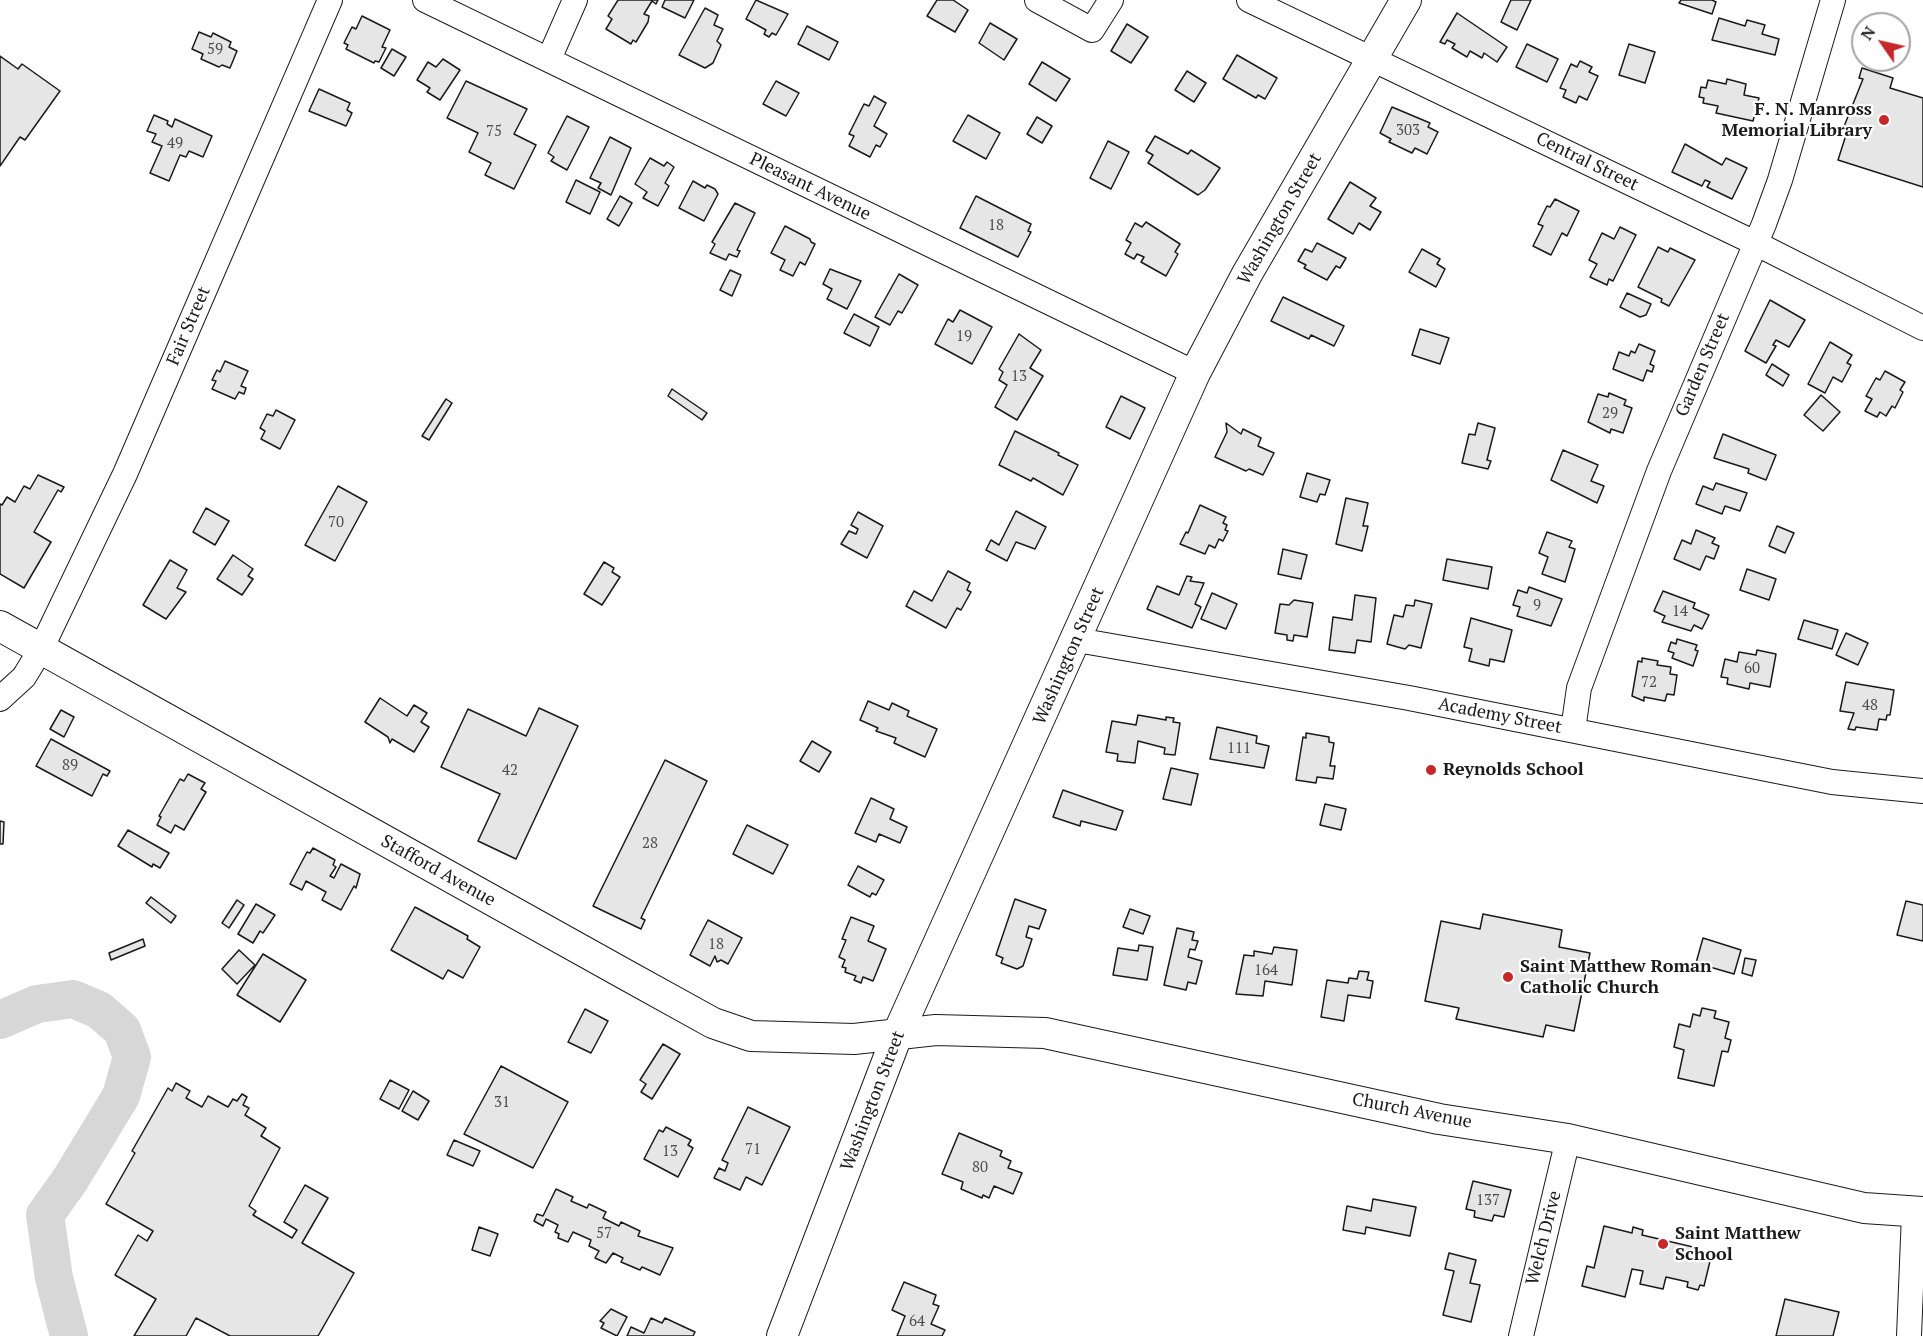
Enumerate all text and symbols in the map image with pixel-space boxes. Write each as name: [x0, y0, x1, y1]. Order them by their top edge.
north arrow: [1851, 12, 1911, 72]
text: N: [1855, 22, 1880, 44]
house number: 59: [207, 41, 223, 59]
place label: F. N. Manross Memorial Library: [1721, 99, 1872, 142]
marker: F. N. Manross Memorial Library: [1877, 113, 1891, 127]
house number: 303: [1396, 122, 1420, 140]
house number: 75: [486, 123, 502, 141]
street label: Central Street: [1532, 128, 1642, 196]
house number: 49: [167, 135, 183, 153]
street label: Pleasant Avenue: [746, 148, 874, 226]
street label: Washington Street: [1234, 149, 1326, 289]
house number: 18: [988, 217, 1004, 235]
street label: Fair Street: [163, 283, 215, 369]
street label: Garden Street: [1671, 310, 1735, 420]
house number: 19: [956, 328, 972, 346]
house number: 13: [1011, 368, 1027, 386]
house number: 29: [1602, 405, 1618, 423]
house number: 70: [328, 514, 344, 532]
street label: Washington Street: [1029, 584, 1109, 728]
house number: 9: [1533, 597, 1541, 615]
house number: 14: [1672, 603, 1688, 621]
house number: 60: [1744, 660, 1760, 678]
house number: 72: [1641, 674, 1657, 692]
street label: Academy Street: [1436, 693, 1564, 739]
house number: 48: [1862, 697, 1878, 715]
house number: 111: [1227, 740, 1251, 758]
house number: 89: [62, 757, 78, 775]
place label: Reynolds School: [1443, 759, 1584, 781]
house number: 42: [502, 762, 518, 780]
marker: Reynolds School: [1424, 763, 1438, 777]
street label: Stafford Avenue: [377, 831, 499, 911]
house number: 28: [642, 835, 658, 853]
house number: 18: [708, 936, 724, 954]
place label: Saint Matthew Roman Catholic Church: [1520, 956, 1712, 998]
house number: 164: [1254, 962, 1278, 980]
marker: Saint Matthew Roman Catholic Church: [1501, 970, 1515, 984]
street label: Washington Street: [836, 1028, 910, 1174]
street label: Church Avenue: [1350, 1089, 1474, 1133]
house number: 31: [494, 1094, 510, 1112]
house number: 71: [745, 1141, 761, 1159]
house number: 13: [662, 1143, 678, 1161]
house number: 80: [972, 1159, 988, 1177]
street label: Welch Drive: [1522, 1189, 1566, 1287]
house number: 137: [1476, 1192, 1500, 1210]
place label: Saint Matthew School: [1675, 1223, 1801, 1266]
house number: 57: [596, 1225, 612, 1243]
marker: Saint Matthew School: [1656, 1237, 1670, 1251]
house number: 64: [909, 1313, 925, 1331]

